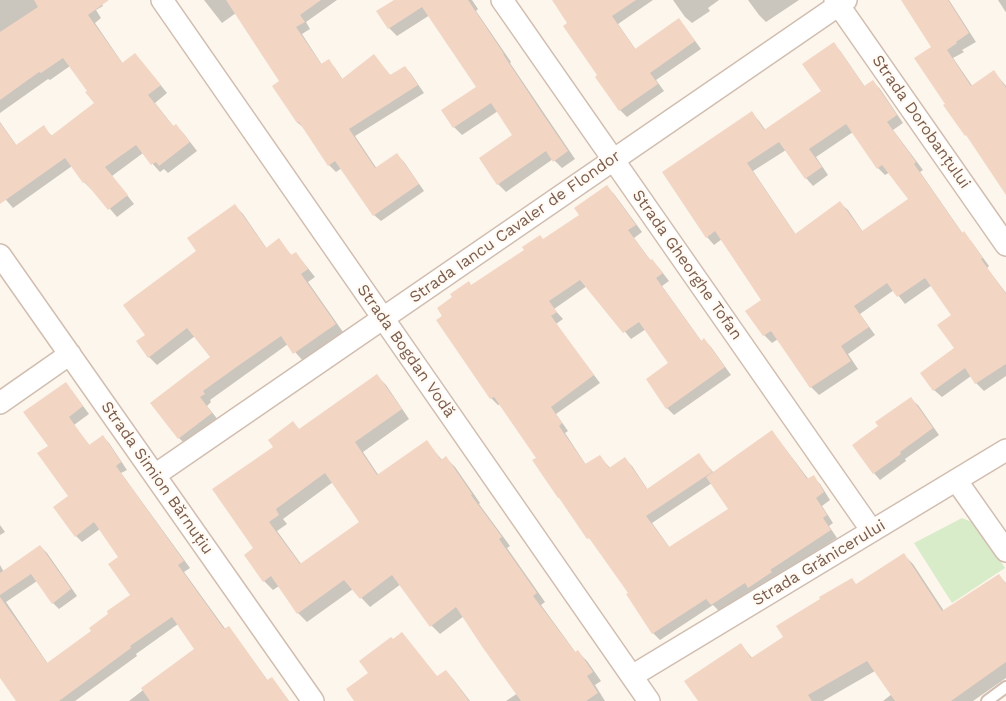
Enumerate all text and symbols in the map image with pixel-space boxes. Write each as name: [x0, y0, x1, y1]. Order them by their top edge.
street label: Strada Dorobanțului: [868, 52, 974, 192]
street label: Strada Iancu Cavaler de Flondor: [406, 147, 624, 307]
street label: Strada Gheorghe Tofan: [628, 186, 746, 344]
street label: Strada Bogdan Vodă: [353, 281, 459, 421]
street label: Strada Simion Bărnuțiu: [97, 398, 217, 558]
street label: Strada Grănicerului: [749, 516, 889, 610]

